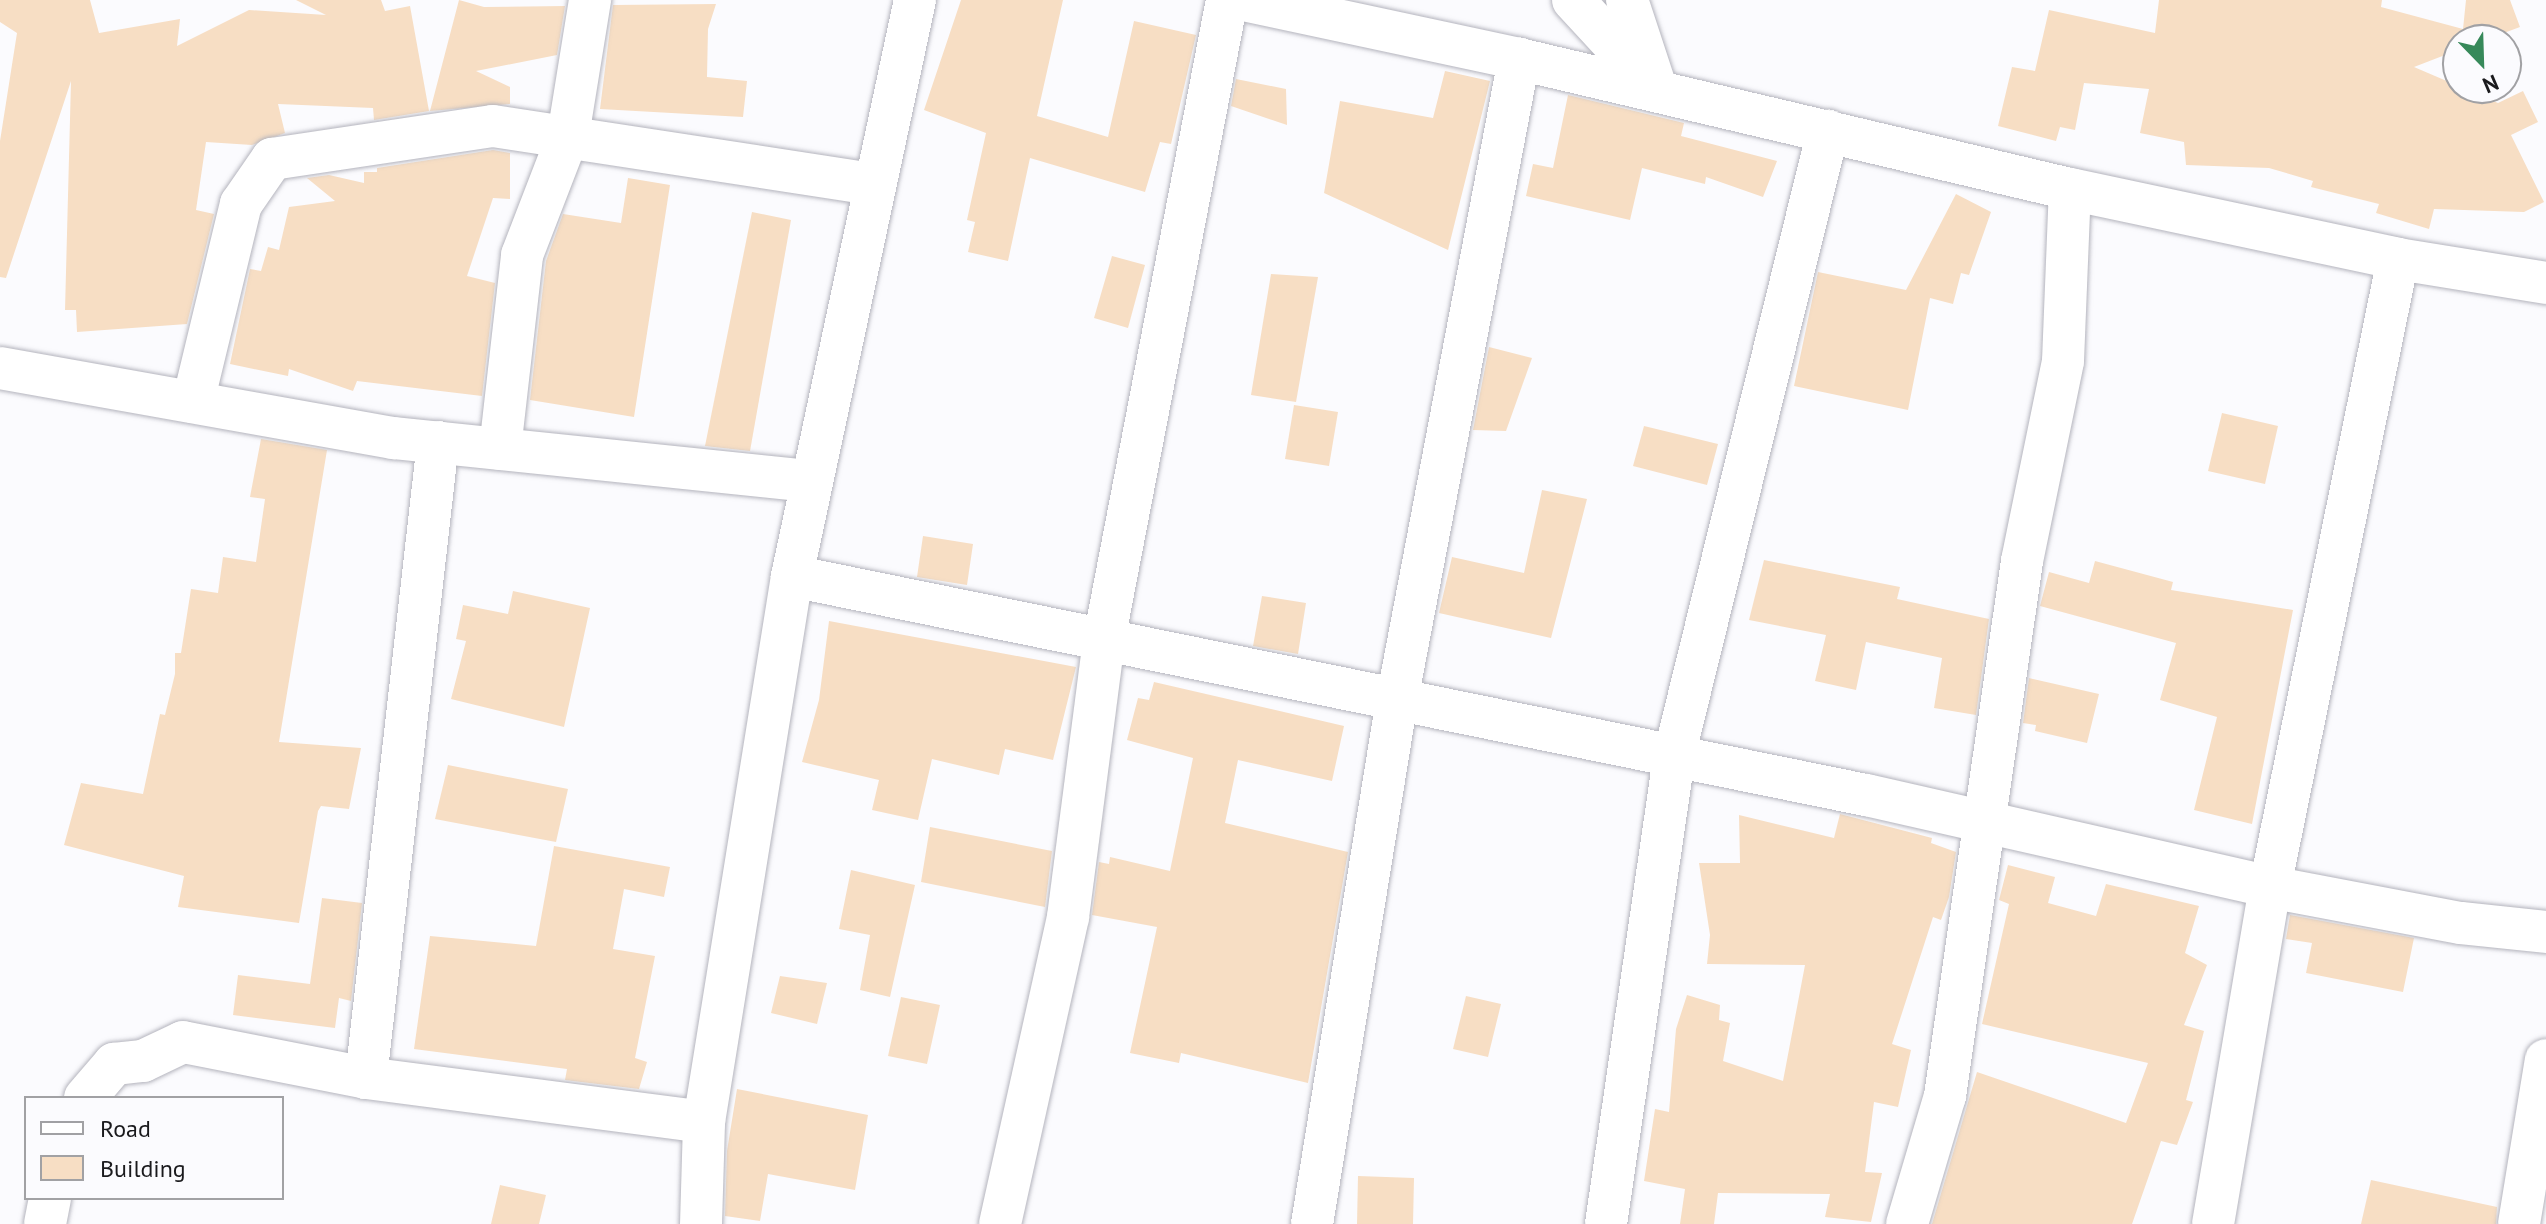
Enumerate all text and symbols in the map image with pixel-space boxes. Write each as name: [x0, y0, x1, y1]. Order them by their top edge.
north arrow: [2442, 24, 2522, 104]
text: N: [2478, 69, 2503, 100]
legend: [24, 1096, 284, 1200]
text: Road: [100, 1113, 151, 1144]
text: Building: [100, 1153, 186, 1184]

